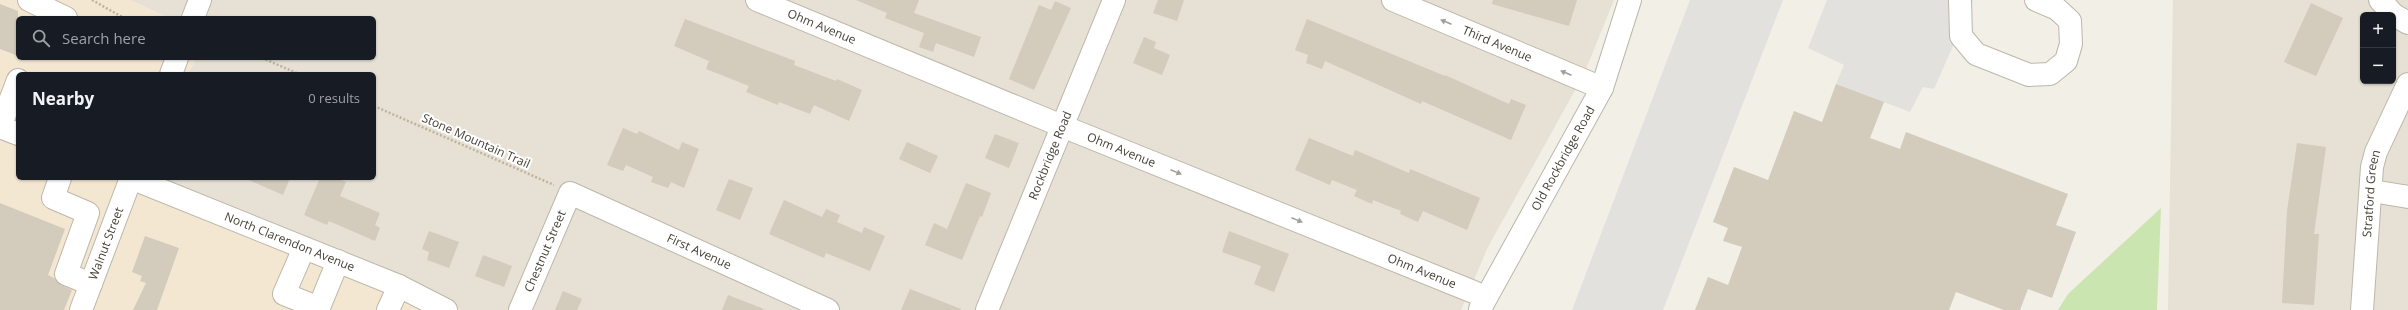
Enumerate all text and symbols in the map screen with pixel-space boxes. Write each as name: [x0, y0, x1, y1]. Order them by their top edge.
street label: Ohm Avenue: [785, 5, 859, 48]
map controls: [2360, 12, 2396, 84]
button: +: [2360, 12, 2396, 48]
search box: [16, 16, 376, 60]
one-way arrow: [1440, 19, 1452, 25]
street label: Third Avenue: [1460, 21, 1535, 66]
icon: search: [30, 27, 52, 49]
text: Search here: [62, 28, 146, 48]
button: −: [2360, 48, 2396, 84]
one-way arrow: [1560, 69, 1572, 75]
text: Nearby: [32, 87, 94, 110]
text: 0 results: [308, 89, 360, 107]
street label: Old Rockbridge Road: [1527, 103, 1598, 214]
street label: Rockbridge Road: [1024, 108, 1076, 202]
street label: Stone Mountain Trail: [419, 109, 533, 172]
street label: Ohm Avenue: [1085, 128, 1159, 171]
street label: Stratford Green: [2358, 148, 2384, 238]
one-way arrow: [1171, 169, 1183, 175]
street label: Walnut Street: [84, 205, 127, 282]
street label: Chestnut Street: [520, 207, 570, 294]
street label: North Clarendon Avenue: [222, 208, 358, 275]
one-way arrow: [1291, 218, 1303, 224]
street label: First Avenue: [664, 229, 735, 273]
street label: Ohm Avenue: [1385, 249, 1459, 292]

